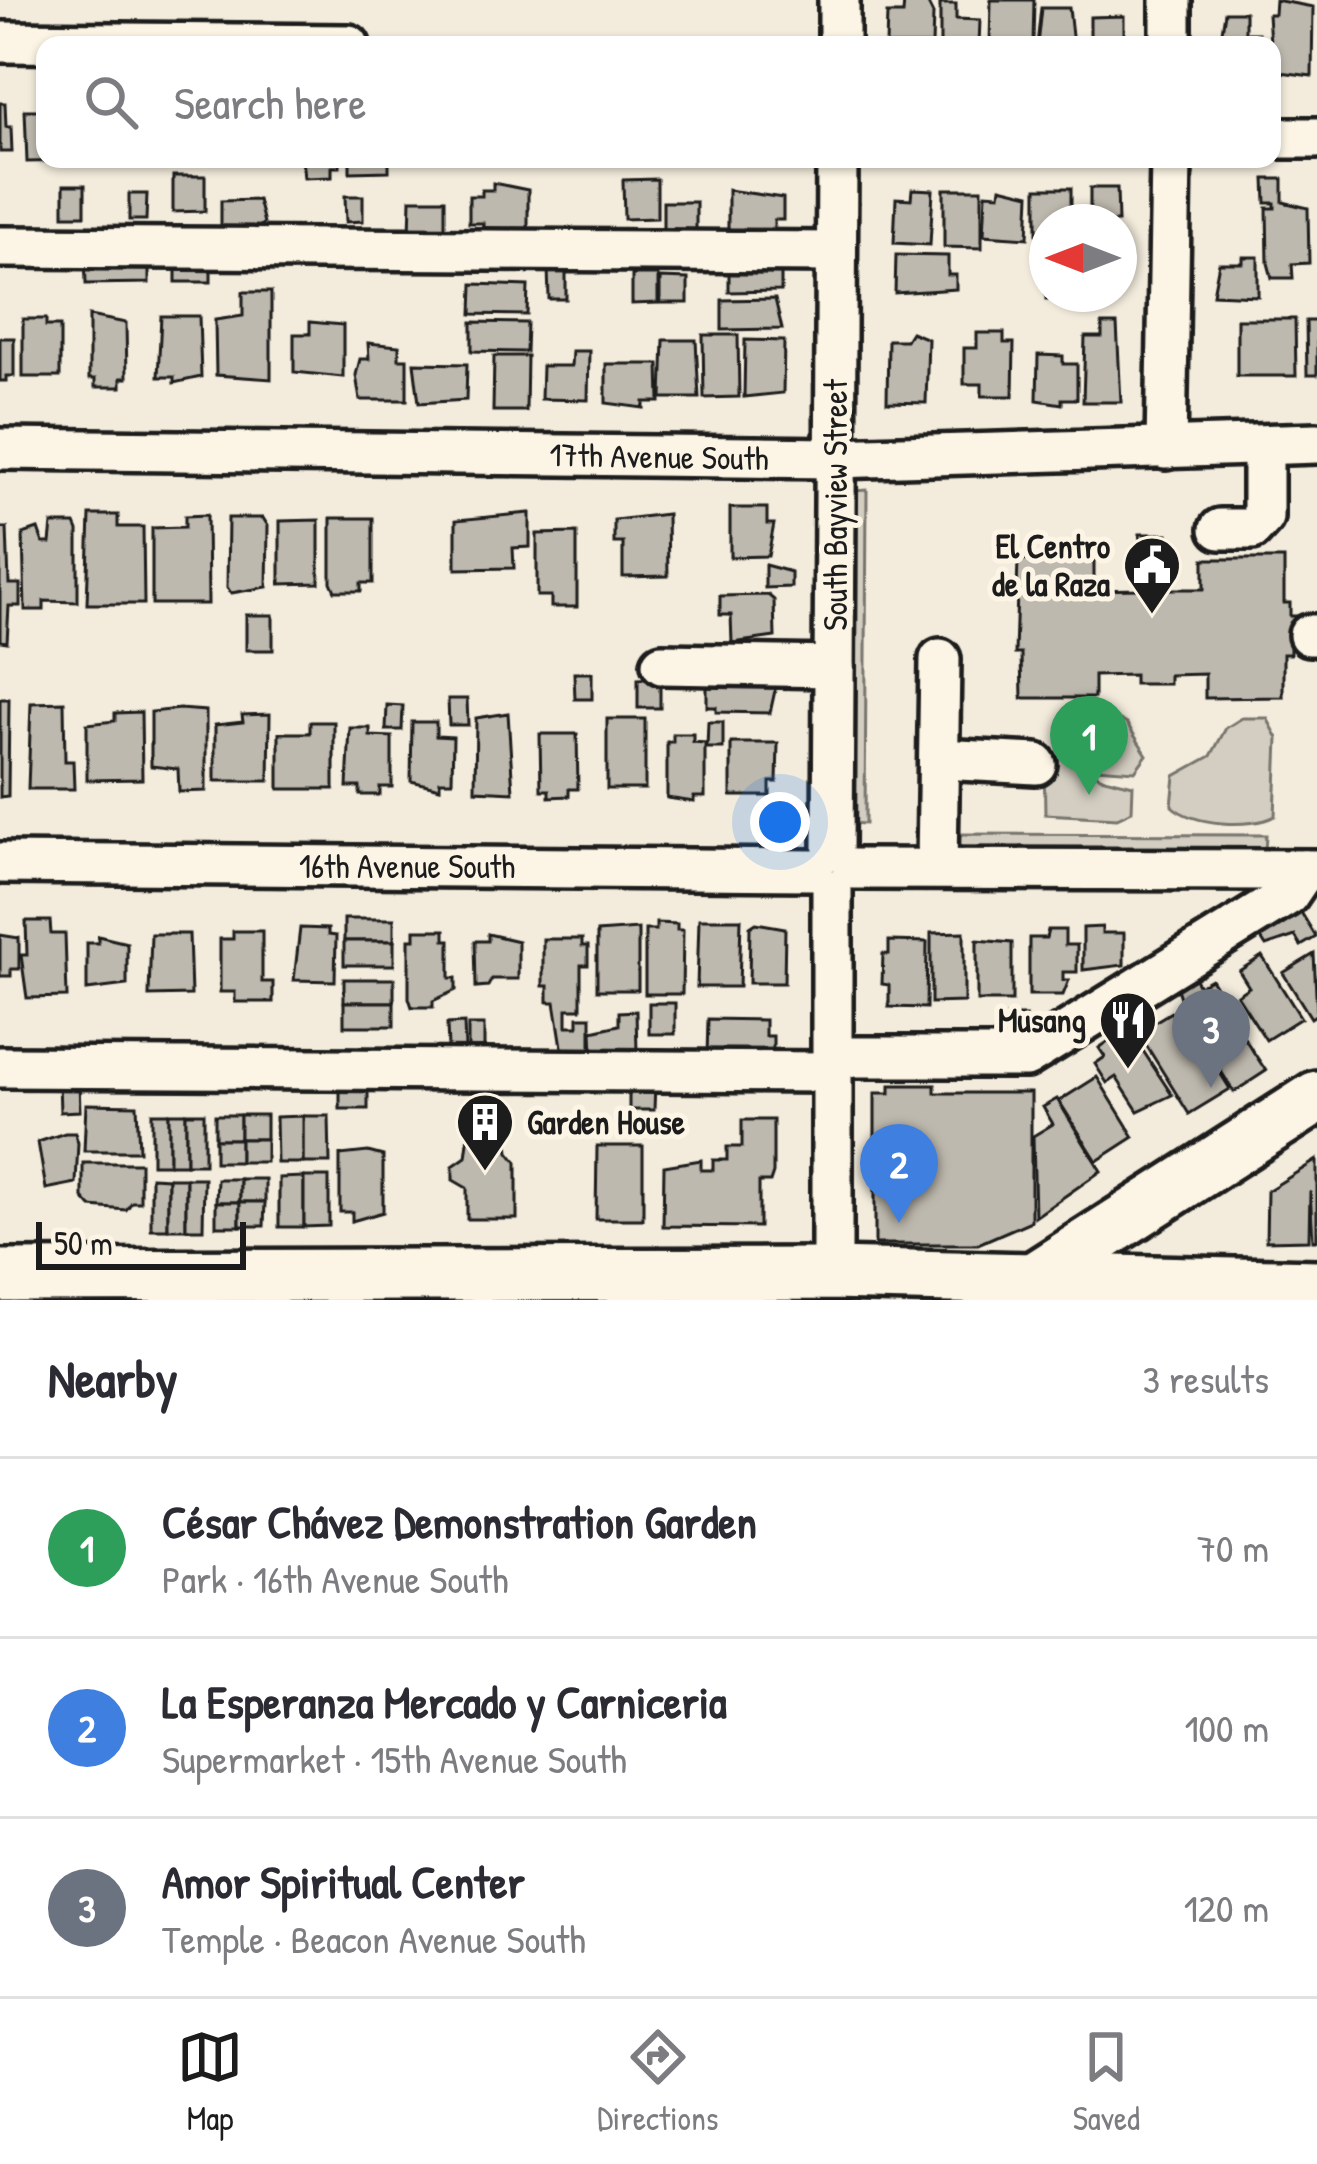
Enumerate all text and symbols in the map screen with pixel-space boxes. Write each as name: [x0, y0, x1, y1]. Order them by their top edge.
search box: [36, 36, 1281, 168]
icon: search: [78, 69, 144, 135]
text: Search here: [174, 72, 366, 133]
north arrow: [1029, 204, 1137, 312]
street label: South Bayview Street: [813, 379, 858, 631]
street label: 17th Avenue South: [549, 432, 769, 480]
place label: El Centro de la Raza: [992, 524, 1111, 606]
public building icon: El Centro de la Raza: [1121, 534, 1183, 616]
pin: 1: [1050, 696, 1128, 795]
your location: [750, 792, 810, 852]
street label: 16th Avenue South: [299, 844, 515, 888]
restaurant icon: Musang: [1097, 989, 1159, 1071]
pin: 3: [1172, 989, 1250, 1088]
place label: Musang: [998, 998, 1086, 1044]
building icon: Garden House: [454, 1091, 516, 1173]
place label: Garden House: [527, 1100, 686, 1144]
pin: 2: [860, 1124, 938, 1223]
scale bar: [36, 1216, 246, 1269]
text: 50 m: [54, 1221, 113, 1265]
text: Nearby: [48, 1344, 178, 1413]
text: 3 results: [1143, 1352, 1269, 1405]
text: César Chávez Demonstration Garden: [162, 1491, 757, 1552]
text: 1: [80, 1521, 94, 1574]
text: 70 m: [1197, 1521, 1269, 1574]
text: Park · 16th Avenue South: [162, 1552, 508, 1605]
text: La Esperanza Mercado y Carniceria: [162, 1671, 727, 1732]
text: 2: [78, 1701, 96, 1754]
text: 100 m: [1184, 1701, 1269, 1754]
text: Supermarket · 15th Avenue South: [162, 1732, 627, 1785]
text: Amor Spiritual Center: [162, 1851, 525, 1912]
text: 3: [78, 1881, 96, 1934]
text: 120 m: [1184, 1881, 1269, 1934]
text: Temple · Beacon Avenue South: [162, 1912, 586, 1965]
tab: Map: [177, 2024, 243, 2140]
tab: Directions: [597, 2024, 719, 2140]
tab: Saved: [1073, 2024, 1140, 2140]

